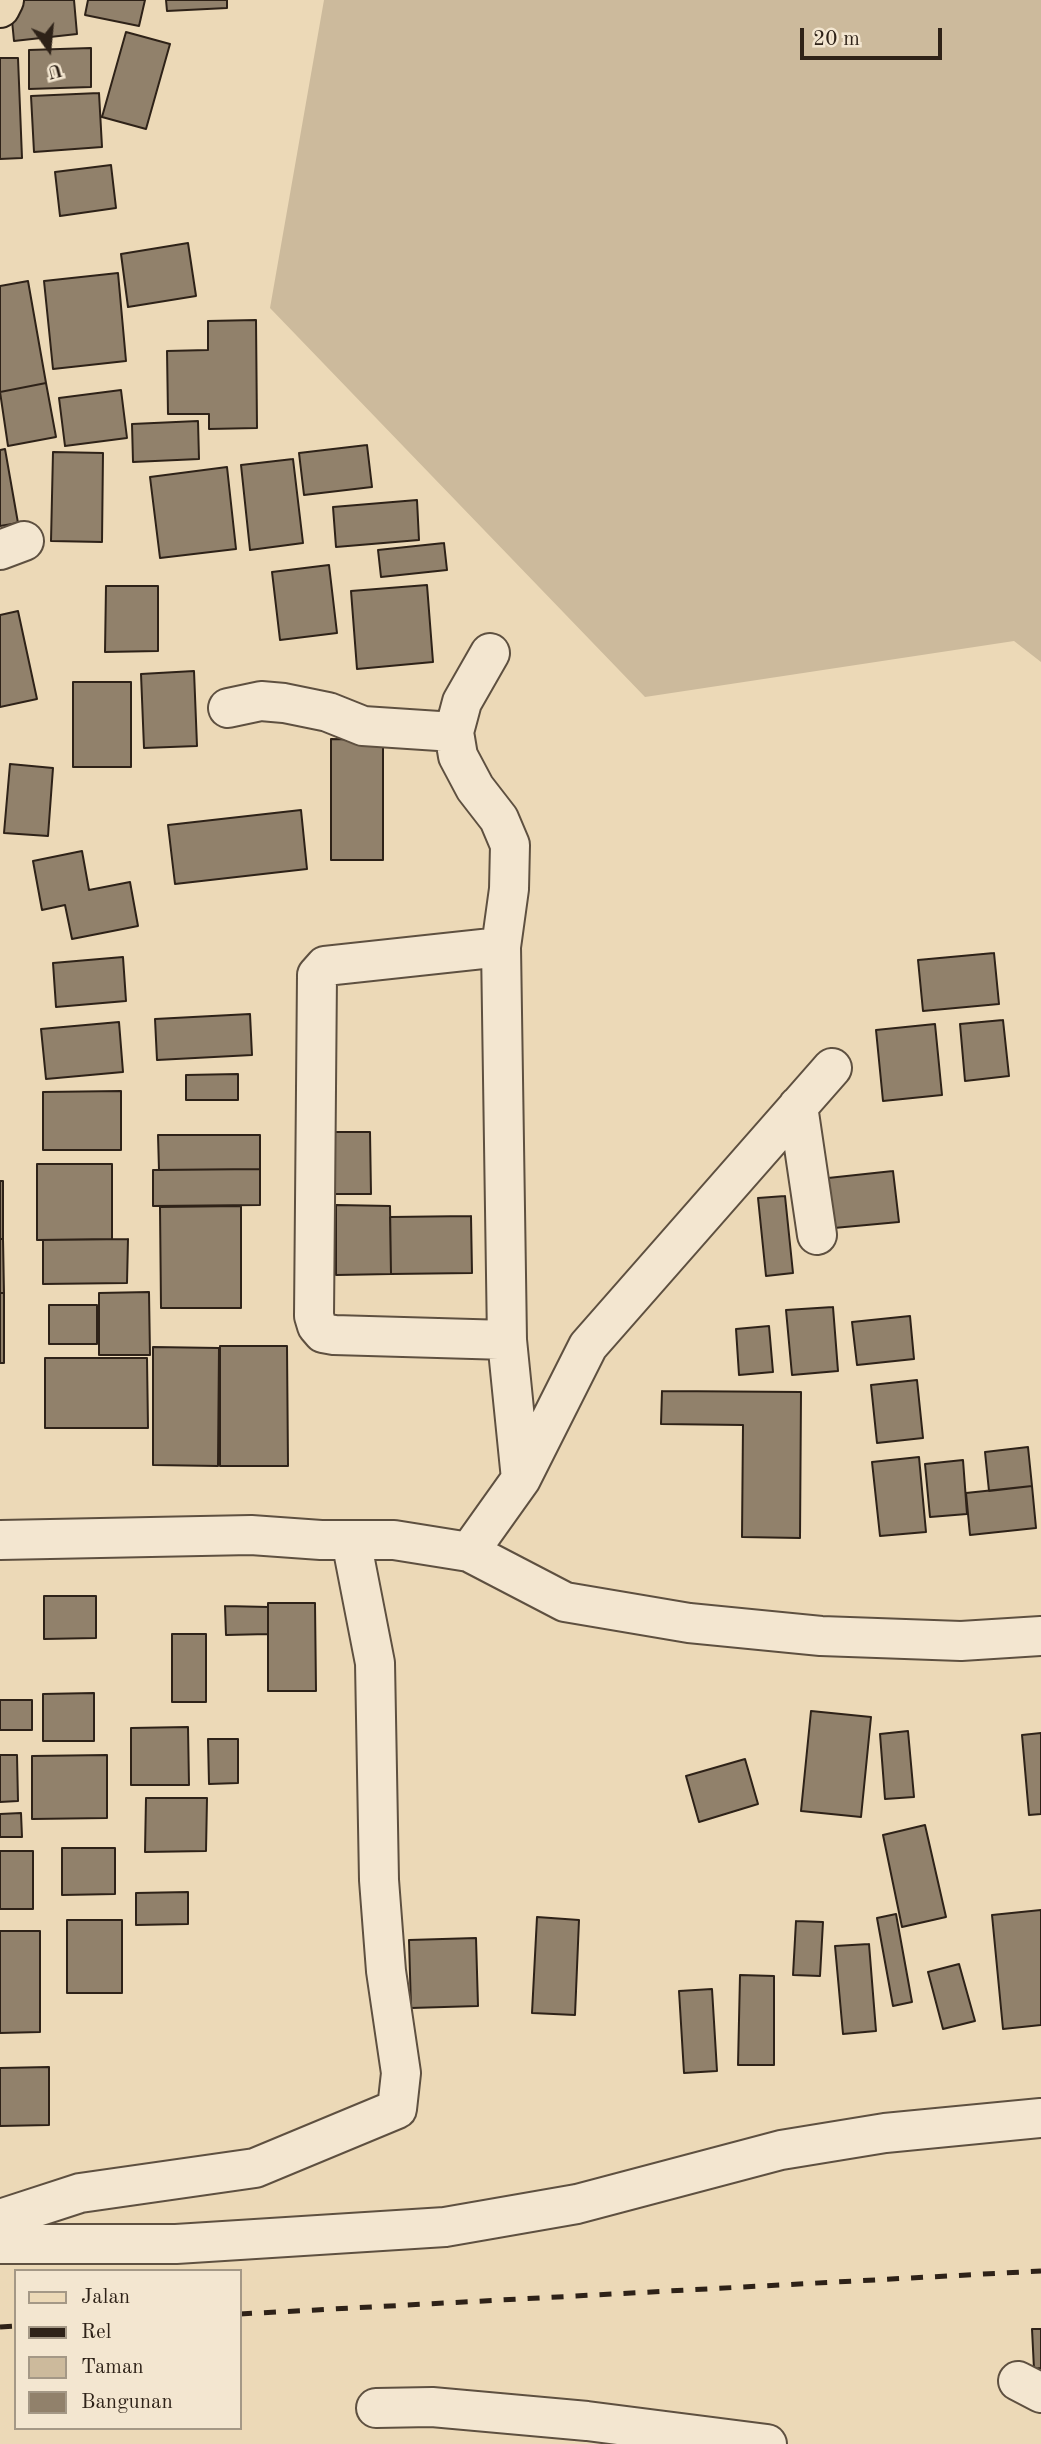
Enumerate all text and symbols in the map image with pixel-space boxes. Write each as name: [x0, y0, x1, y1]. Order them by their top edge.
north arrow: [14, 14, 84, 84]
scale bar: [803, 14, 945, 58]
text: 20 m: [813, 29, 860, 50]
text: U: [45, 59, 64, 81]
legend: [14, 2269, 242, 2430]
text: Jalan: [81, 2287, 130, 2308]
text: Rel: [81, 2322, 111, 2343]
text: Taman: [81, 2357, 144, 2378]
text: Bangunan: [81, 2392, 173, 2413]

